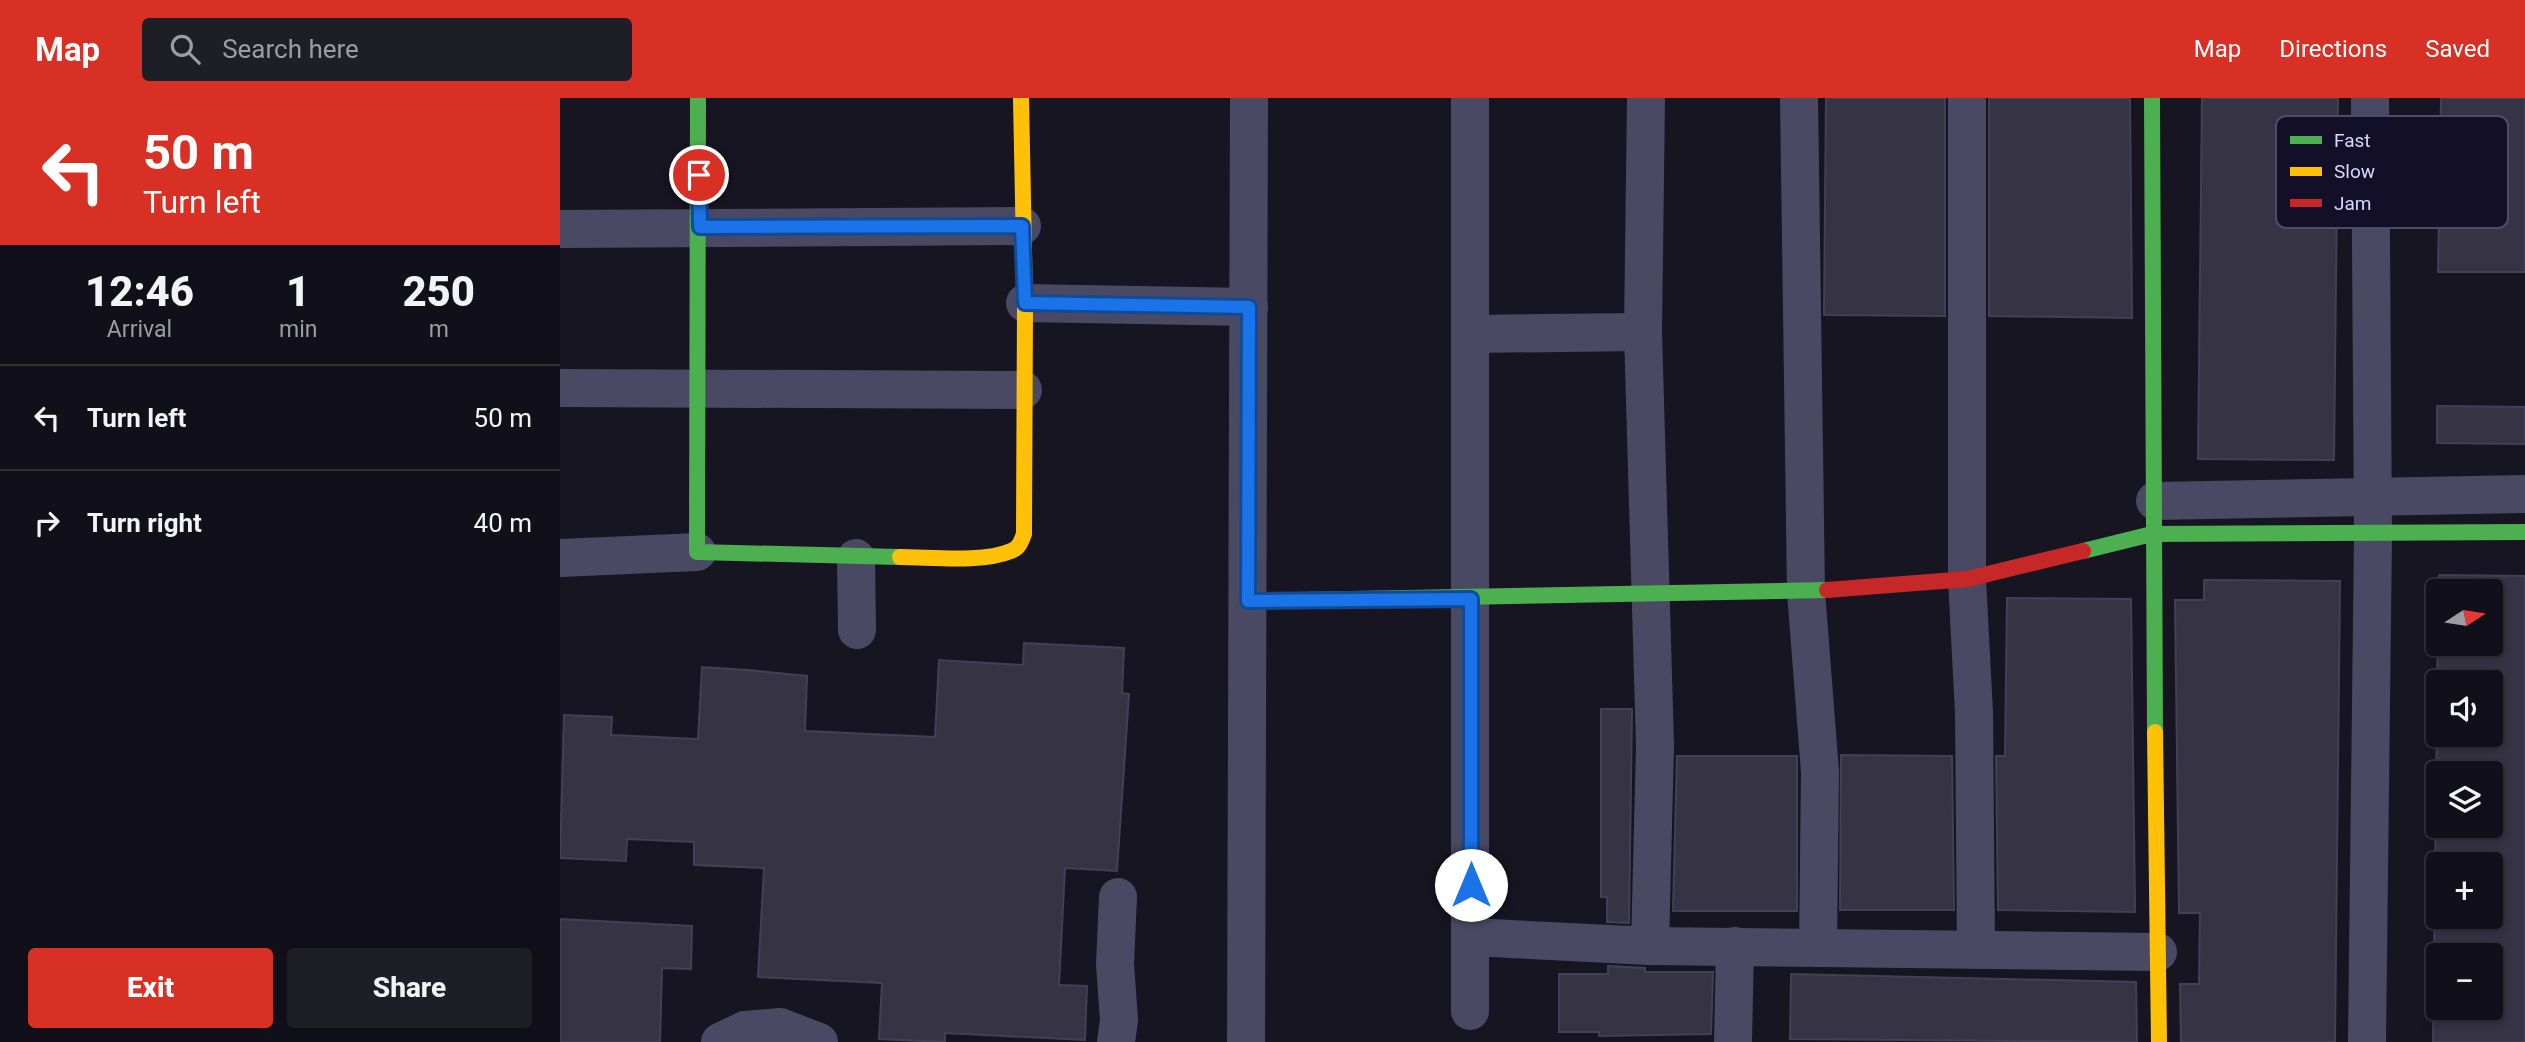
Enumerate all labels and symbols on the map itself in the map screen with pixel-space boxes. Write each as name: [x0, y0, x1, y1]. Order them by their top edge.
legend: [2276, 116, 2508, 228]
text: Fast: [2334, 129, 2371, 152]
pin: [669, 145, 729, 205]
text: Slow: [2334, 160, 2375, 183]
text: Jam: [2334, 192, 2371, 215]
north arrow: [2426, 579, 2502, 656]
position arrow: [1434, 848, 1508, 922]

